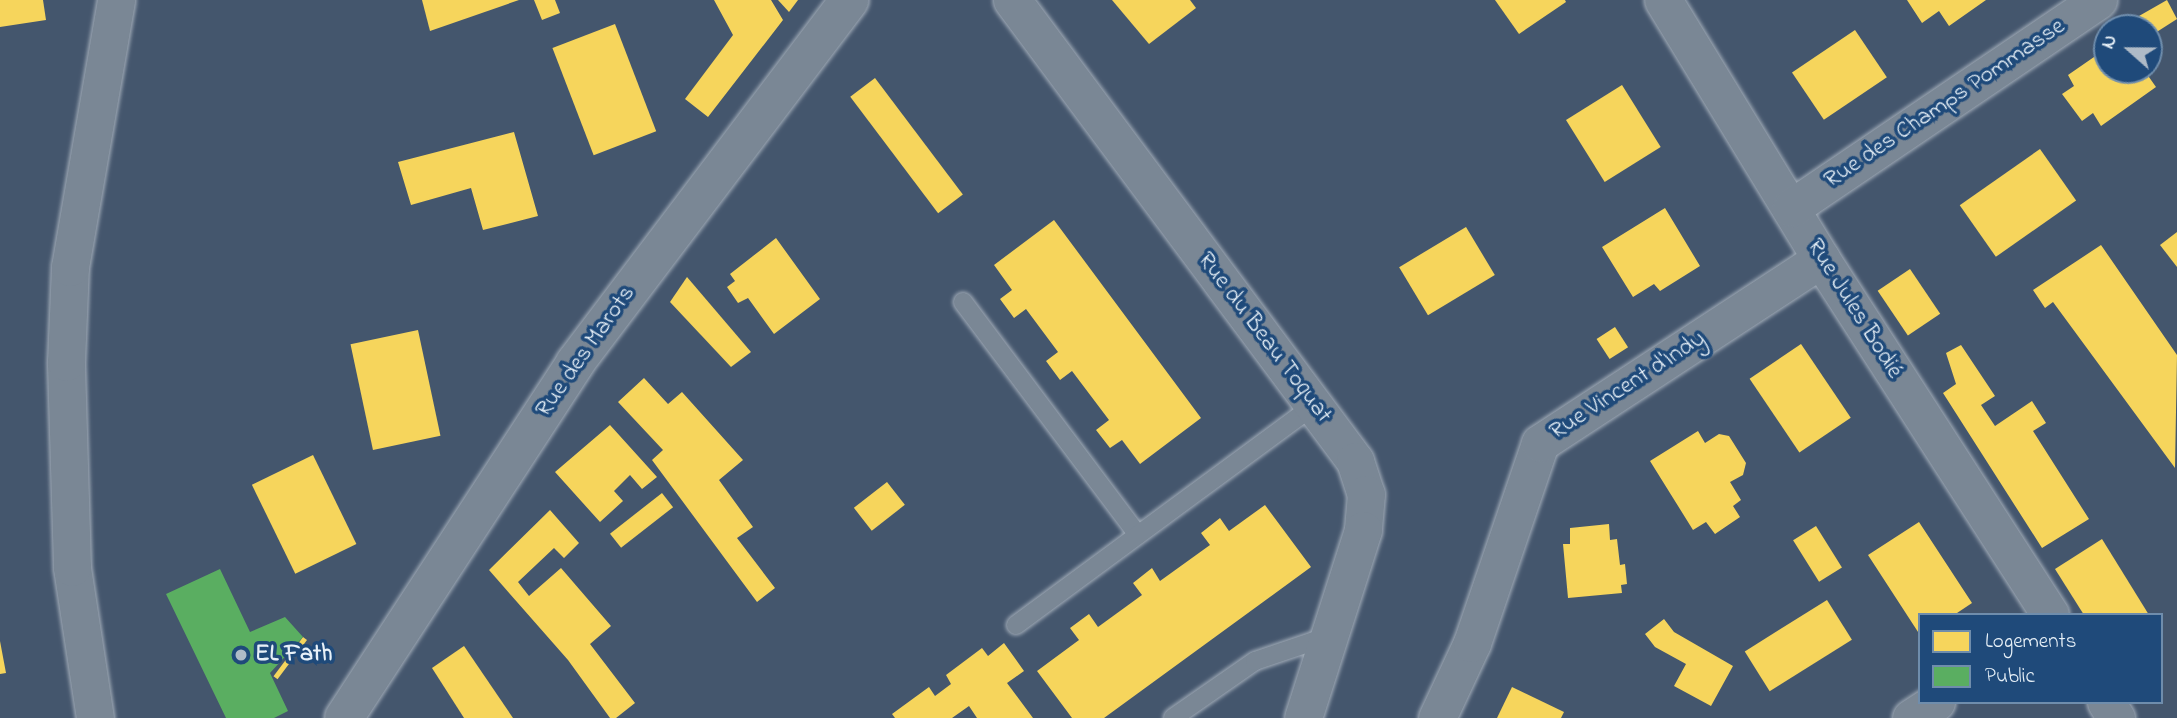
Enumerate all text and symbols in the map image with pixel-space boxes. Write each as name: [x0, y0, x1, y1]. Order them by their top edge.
street label: Rue des Champs Pommasse: [1819, 13, 2071, 195]
north arrow: [2093, 14, 2163, 84]
text: N: [2095, 31, 2125, 53]
street label: Rue Jules Bodié: [1800, 234, 1908, 384]
street label: Rue du Beau Toquat: [1190, 247, 1338, 429]
street label: Rue des Marots: [530, 281, 642, 423]
street label: Rue Vincent d'Indy: [1545, 325, 1711, 447]
legend: [1918, 613, 2163, 704]
text: Logements: [1985, 627, 2076, 657]
place label: EL Fath: [255, 641, 332, 669]
marker: EL Fath: [233, 647, 249, 663]
text: Public: [1985, 662, 2035, 692]

